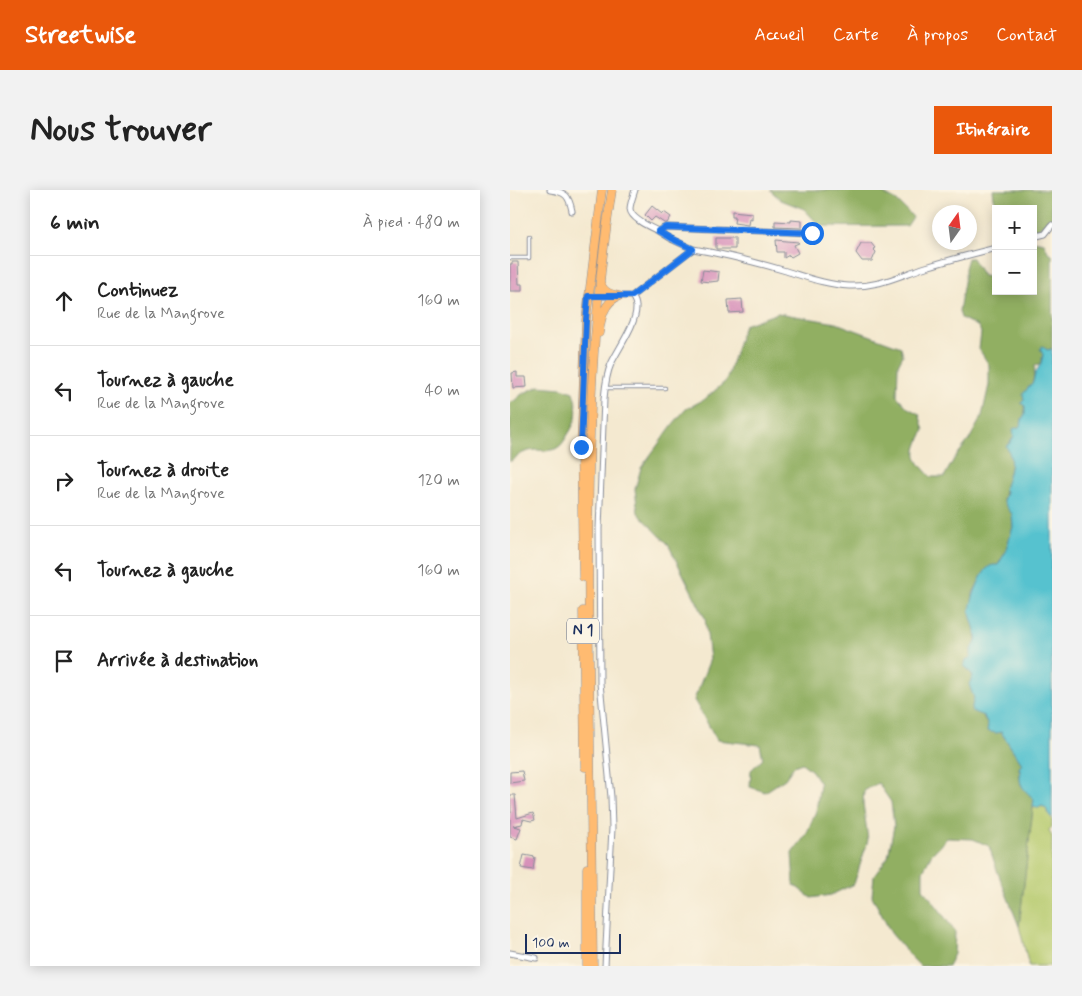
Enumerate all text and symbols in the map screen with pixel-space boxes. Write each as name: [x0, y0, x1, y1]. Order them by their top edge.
text: Streetwise: [25, 20, 136, 51]
text: Accueil: [754, 23, 805, 47]
text: Carte: [833, 23, 879, 47]
text: À propos: [907, 23, 968, 47]
text: Contact: [996, 23, 1057, 47]
button: Itinéraire: [934, 106, 1052, 154]
text: Nous trouver: [30, 107, 212, 153]
north arrow: [932, 205, 977, 250]
map controls: [992, 205, 1037, 295]
button: +: [992, 205, 1037, 250]
text: 6 min: [50, 209, 100, 237]
text: À pied · 480 m: [363, 212, 460, 233]
route start: [801, 222, 824, 245]
button: −: [992, 250, 1037, 295]
text: Continuez: [97, 278, 178, 303]
icon: ahead: [50, 287, 78, 315]
text: 160 m: [417, 290, 460, 311]
text: Rue de la Mangrove: [97, 303, 225, 324]
text: Tournez à gauche: [97, 368, 234, 393]
icon: left: [50, 377, 78, 405]
text: 40 m: [424, 380, 460, 401]
text: Rue de la Mangrove: [97, 393, 225, 414]
route end: [570, 436, 593, 459]
text: Tournez à droite: [97, 458, 229, 483]
icon: right: [50, 467, 78, 495]
text: 120 m: [418, 470, 460, 491]
text: Rue de la Mangrove: [97, 483, 225, 504]
icon: left: [50, 557, 78, 585]
text: Tournez à gauche: [97, 558, 234, 583]
text: 160 m: [417, 560, 460, 581]
road number: N 1: [567, 618, 599, 644]
icon: arrive: [50, 647, 78, 675]
text: Arrivée à destination: [97, 648, 258, 673]
scale bar: [525, 931, 621, 954]
text: 100 m: [532, 934, 570, 952]

